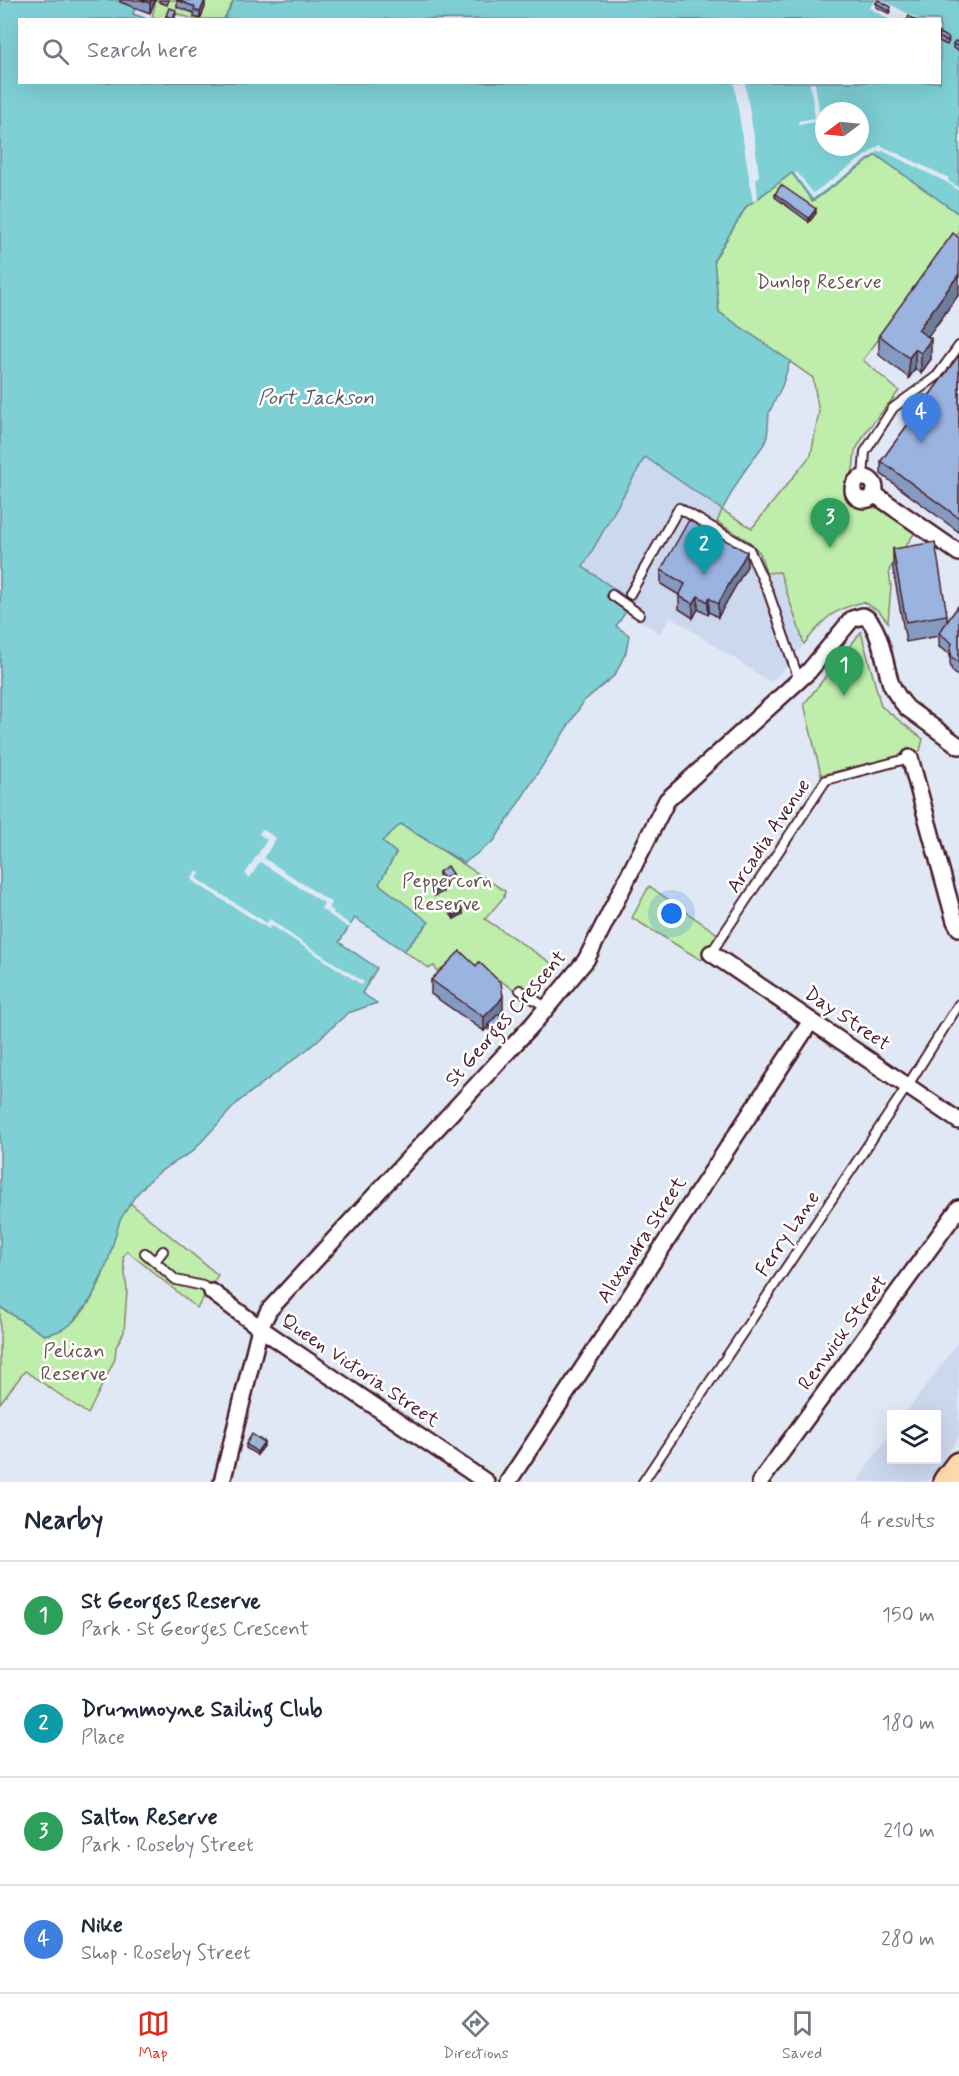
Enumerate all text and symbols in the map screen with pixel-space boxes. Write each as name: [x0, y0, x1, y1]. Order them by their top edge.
search box: [18, 18, 941, 84]
icon: search: [39, 35, 72, 68]
text: Search here: [87, 37, 198, 65]
north arrow: [815, 102, 869, 156]
park label: Dunlop Reserve: [756, 269, 882, 296]
water label: Port Jackson: [258, 384, 374, 412]
pin: 4: [902, 394, 940, 443]
pin: 3: [810, 498, 850, 548]
pin: 2: [684, 526, 724, 575]
pin: 1: [824, 646, 864, 696]
street label: Arcadia Avenue: [721, 774, 817, 898]
park label: Peppercorn Reserve: [402, 868, 492, 918]
your location: [657, 899, 686, 928]
street label: St Georges Crescent: [439, 945, 574, 1094]
street label: Day Street: [799, 980, 895, 1058]
street label: Alexandra Street: [591, 1171, 693, 1309]
street label: Ferry Lane: [749, 1186, 827, 1282]
street label: Renwick Street: [792, 1270, 894, 1396]
street label: Queen Victoria Street: [275, 1308, 445, 1434]
park label: Pelican Reserve: [40, 1338, 108, 1388]
map controls: [887, 1410, 941, 1464]
button: layers: [887, 1410, 941, 1464]
text: Nearby: [24, 1504, 103, 1538]
text: 4 results: [860, 1508, 935, 1535]
text: St Georges Reserve: [81, 1588, 261, 1616]
text: 1: [39, 1602, 48, 1629]
text: 150 m: [882, 1602, 935, 1629]
text: Park · St Georges Crescent: [81, 1616, 309, 1643]
text: Drummoyne Sailing Club: [81, 1696, 322, 1724]
text: 2: [39, 1710, 48, 1737]
text: 180 m: [882, 1710, 935, 1737]
text: Place: [81, 1724, 125, 1751]
text: Salton Reserve: [81, 1804, 218, 1832]
text: 3: [39, 1818, 48, 1845]
text: 210 m: [883, 1818, 935, 1845]
text: Park · Roseby Street: [81, 1832, 254, 1859]
text: Nike: [81, 1912, 123, 1940]
text: 4: [38, 1926, 49, 1953]
text: 280 m: [881, 1926, 935, 1953]
text: Shop · Roseby Street: [81, 1940, 251, 1967]
tab: Map: [137, 2007, 170, 2064]
tab: Directions: [443, 2007, 509, 2064]
tab: Saved: [782, 2007, 822, 2064]

